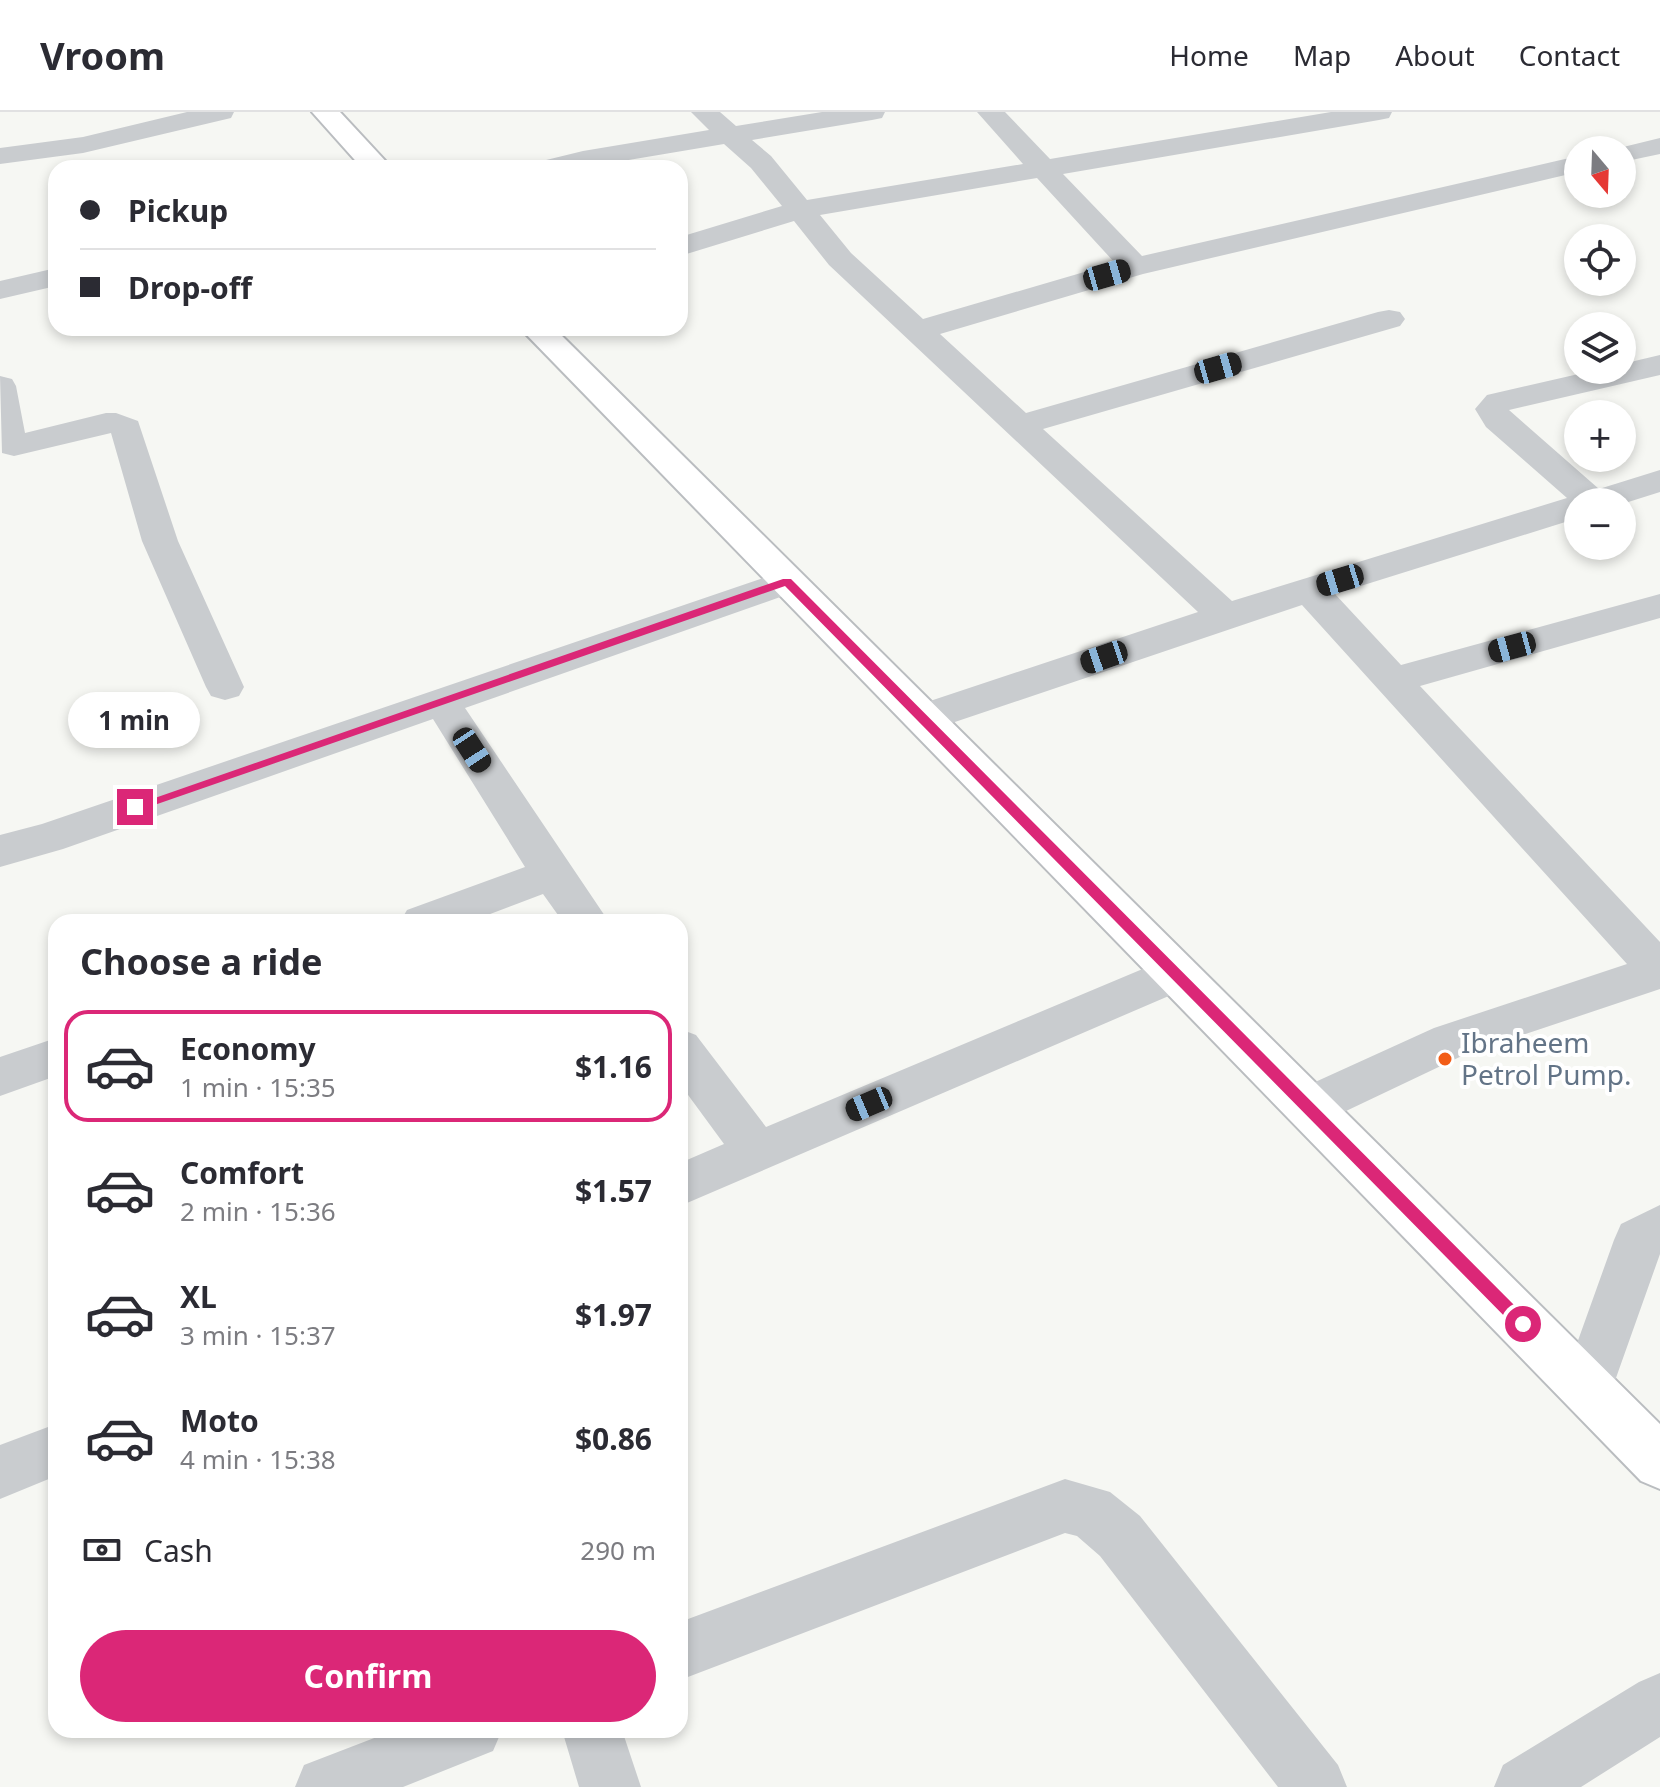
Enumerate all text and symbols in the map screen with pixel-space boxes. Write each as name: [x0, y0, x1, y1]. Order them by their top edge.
text: Vroom: [40, 29, 165, 81]
text: Home: [1169, 36, 1249, 74]
text: Map: [1293, 36, 1351, 74]
text: About: [1395, 36, 1475, 74]
text: Contact: [1519, 36, 1620, 74]
north arrow: [1564, 136, 1636, 208]
map controls: [1564, 136, 1636, 560]
text: Pickup: [128, 190, 228, 231]
button: locate: [1564, 224, 1636, 296]
car: [1081, 257, 1133, 293]
text: Drop-off: [128, 267, 252, 308]
button: layers: [1564, 312, 1636, 384]
car: [1192, 350, 1244, 386]
button: +: [1564, 400, 1636, 472]
button: −: [1564, 488, 1636, 560]
car: [1314, 562, 1366, 598]
car: [1486, 629, 1538, 665]
car: [1077, 638, 1131, 676]
callout: 1 min: [69, 691, 201, 747]
text: 1 min: [98, 702, 170, 738]
car: [449, 723, 495, 777]
route end: [117, 789, 153, 825]
text: Choose a ride: [80, 937, 322, 986]
place label: Ibraheem Petrol Pump.: [1461, 1023, 1631, 1093]
text: Economy: [180, 1028, 316, 1069]
icon: car: [84, 1030, 156, 1102]
text: $1.16: [575, 1046, 652, 1087]
marker: Ibraheem Petrol Pump.: [1436, 1050, 1454, 1068]
text: 1 min · 15:35: [180, 1069, 336, 1105]
car: [842, 1084, 896, 1124]
text: Comfort: [180, 1152, 304, 1193]
icon: car: [84, 1154, 156, 1226]
text: $1.57: [575, 1170, 652, 1211]
text: 2 min · 15:36: [180, 1193, 336, 1229]
text: XL: [180, 1276, 217, 1317]
icon: car: [84, 1278, 156, 1350]
text: $1.97: [575, 1294, 652, 1335]
route start: [1505, 1306, 1541, 1342]
text: 3 min · 15:37: [180, 1317, 336, 1353]
text: Moto: [180, 1400, 259, 1441]
icon: car: [84, 1402, 156, 1474]
text: $0.86: [575, 1418, 652, 1459]
text: 4 min · 15:38: [180, 1441, 336, 1477]
icon: cash: [80, 1528, 124, 1572]
text: Cash: [144, 1530, 213, 1571]
text: 290 m: [580, 1532, 656, 1568]
button: Confirm: [80, 1630, 656, 1722]

